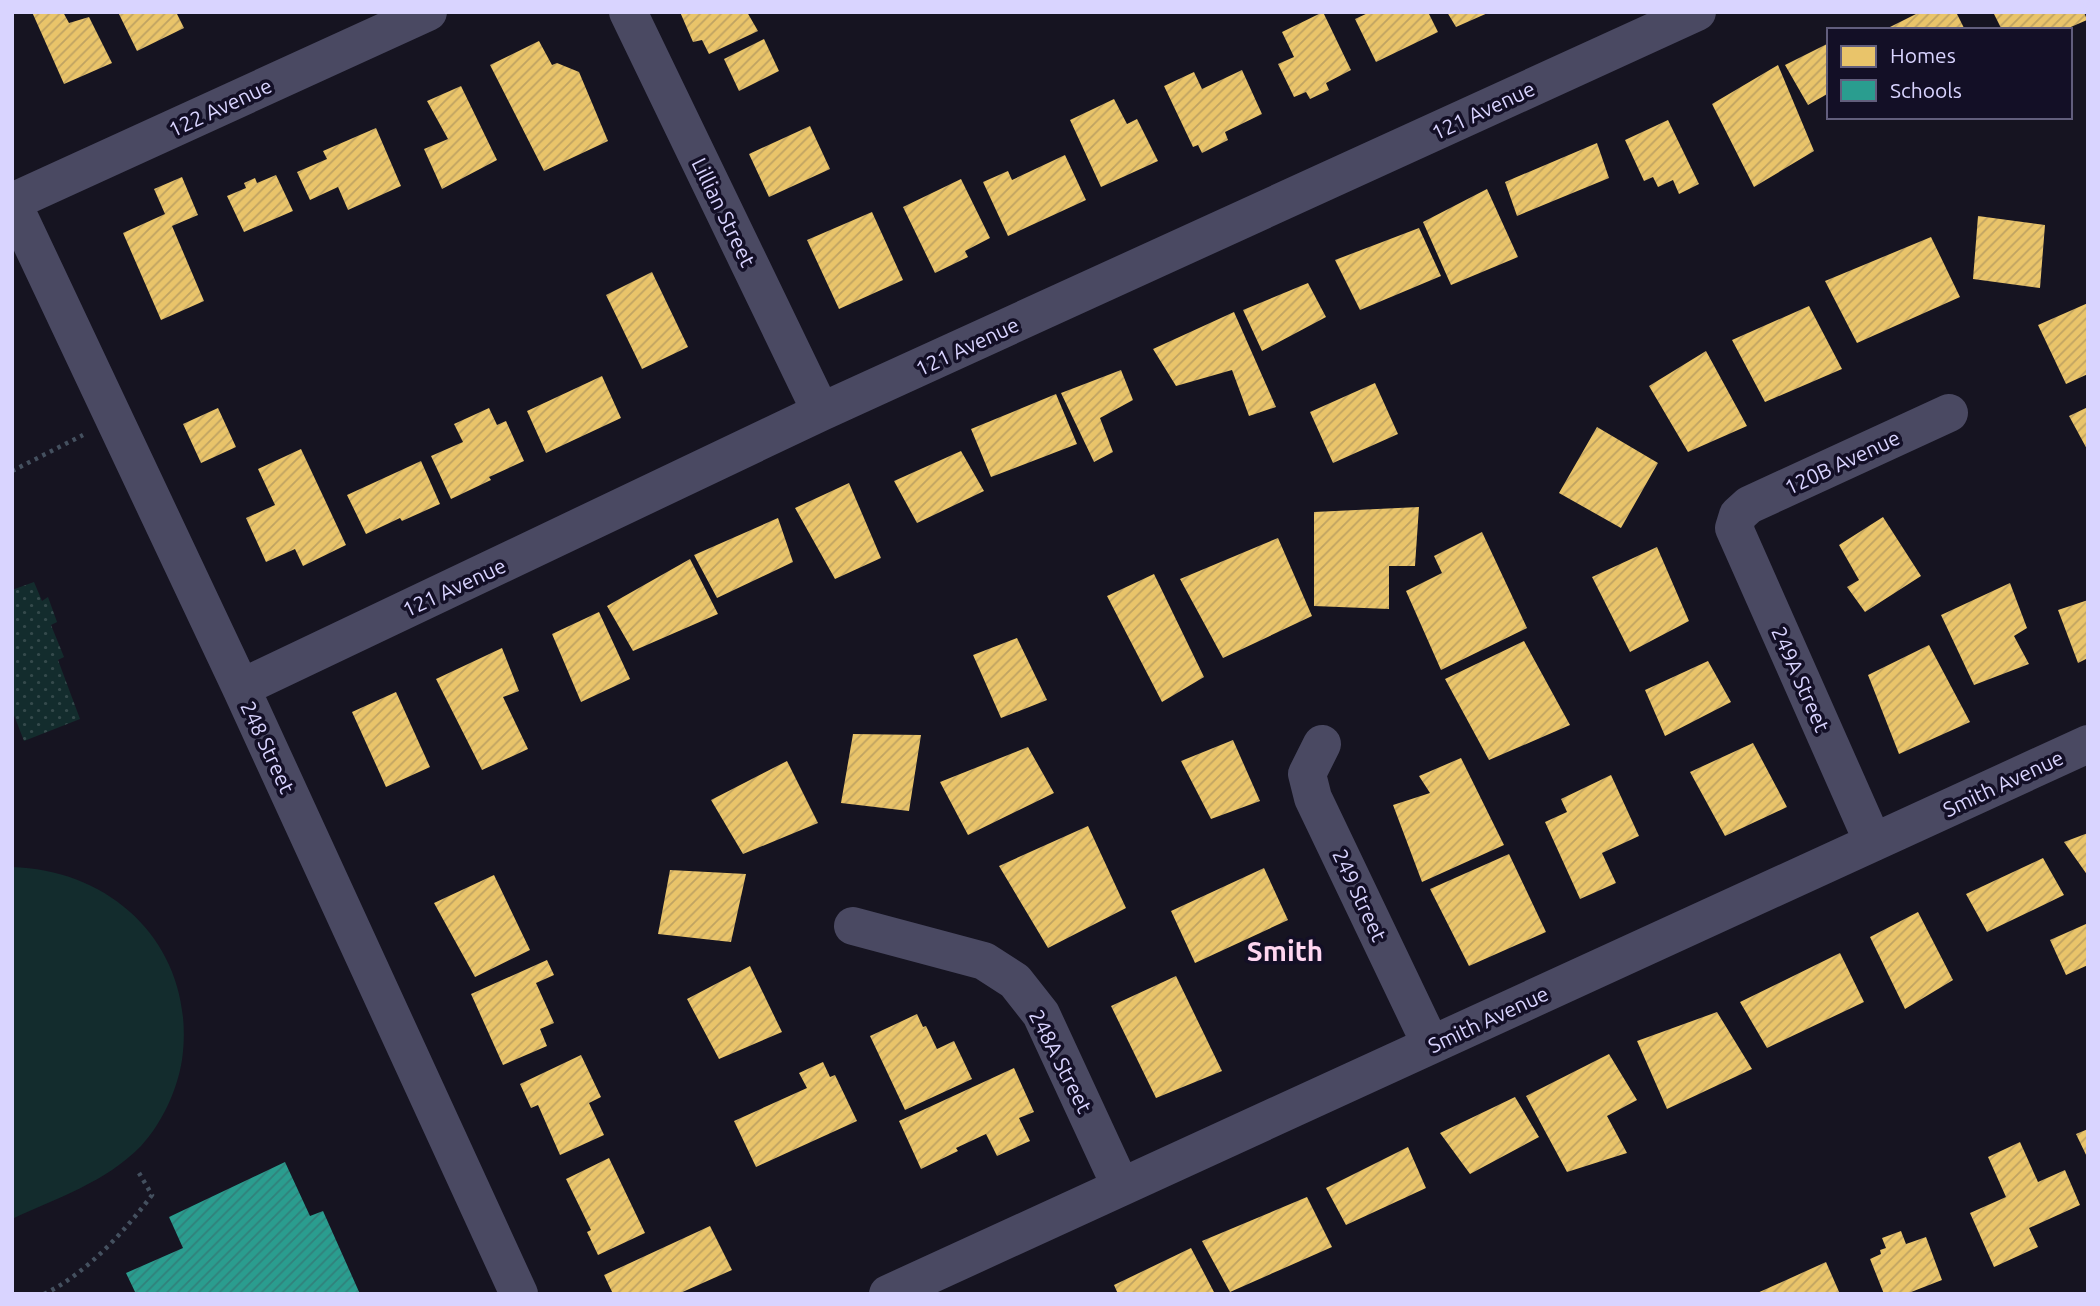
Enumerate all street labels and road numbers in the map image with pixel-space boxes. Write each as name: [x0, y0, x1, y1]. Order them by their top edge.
street label: 122 Avenue: [165, 73, 275, 141]
street label: 121 Avenue: [1428, 76, 1538, 144]
street label: Lillian Street: [687, 154, 761, 270]
street label: 121 Avenue: [912, 312, 1022, 380]
street label: 120B Avenue: [1781, 425, 1903, 499]
street label: 121 Avenue: [399, 553, 509, 621]
street label: 249A Street: [1767, 623, 1835, 735]
street label: 248 Street: [236, 697, 300, 797]
street label: Smith Avenue: [1939, 745, 2067, 821]
street label: 249 Street: [1328, 845, 1392, 945]
street label: Smith Avenue: [1424, 981, 1552, 1057]
street label: 248A Street: [1025, 1005, 1097, 1117]

